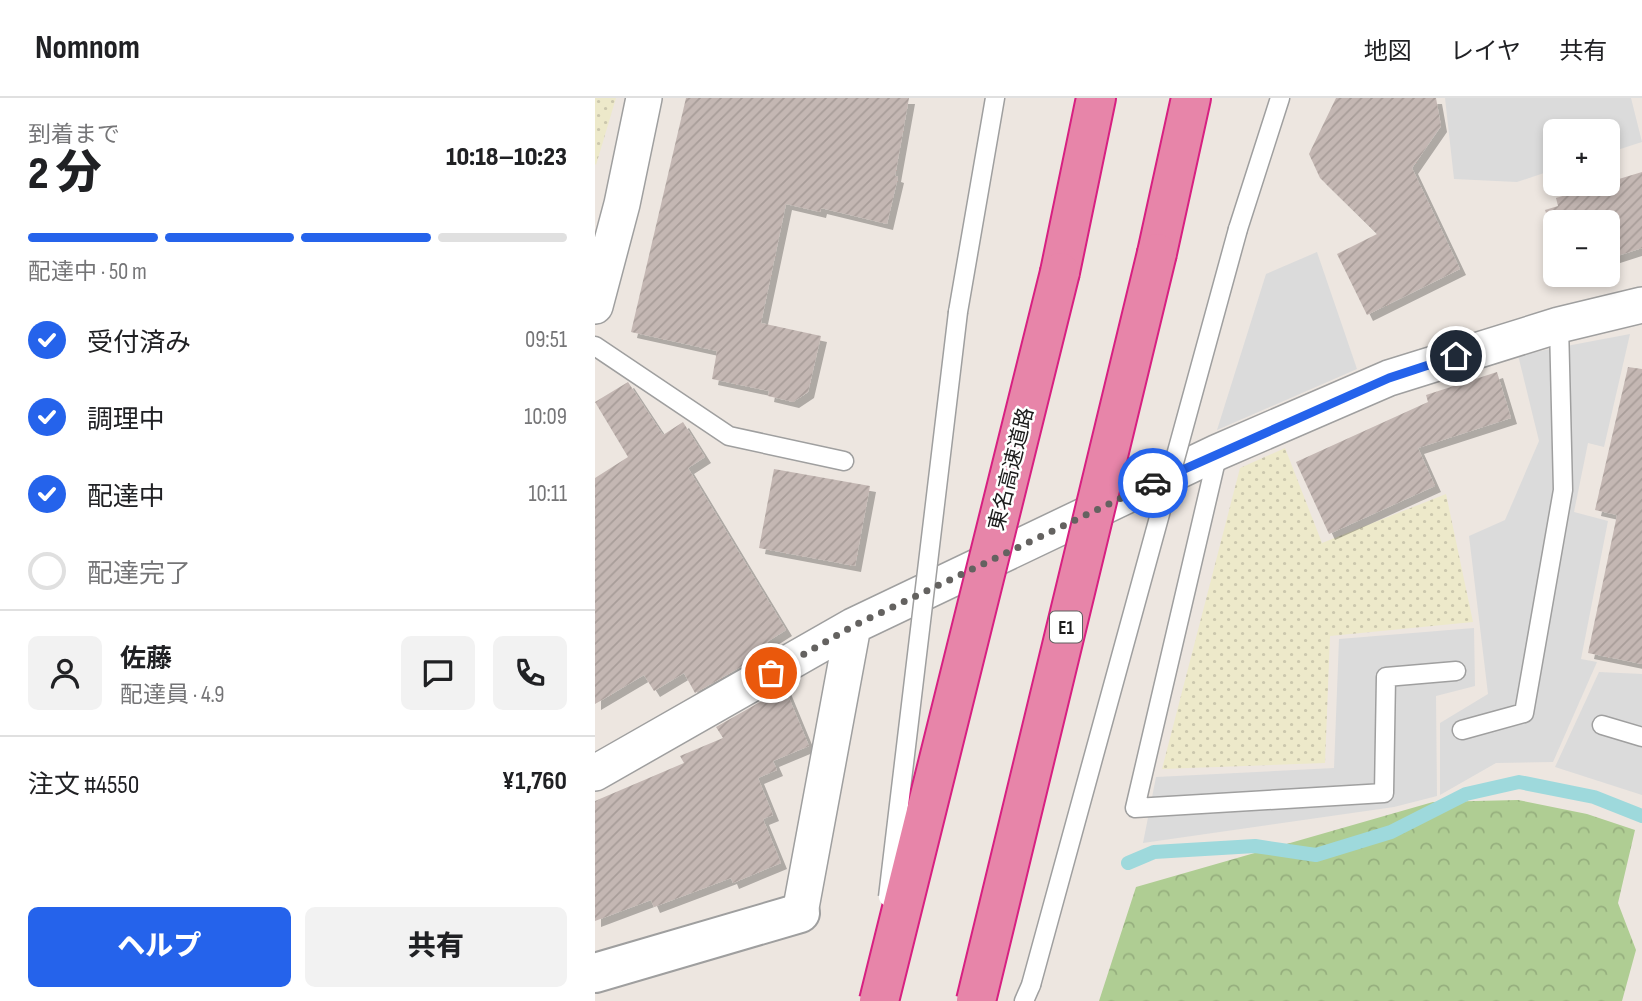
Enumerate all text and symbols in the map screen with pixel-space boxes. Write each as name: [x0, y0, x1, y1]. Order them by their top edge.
text: Nomnom: [35, 28, 140, 68]
text: 地図: [1364, 37, 1412, 66]
text: レイヤ: [1450, 37, 1521, 66]
text: 共有: [1559, 37, 1607, 66]
map controls: [1543, 119, 1620, 287]
button: +: [1543, 119, 1620, 196]
text: 到着まで: [28, 121, 120, 149]
text: 10:18–10:23: [446, 142, 567, 173]
text: 2 分: [28, 147, 102, 202]
button: −: [1543, 210, 1620, 287]
text: 配達中 · 50 m: [28, 258, 147, 286]
icon: check: [28, 321, 66, 359]
text: 09:51: [525, 326, 567, 354]
pin: [1426, 326, 1486, 386]
text: 受付済み: [87, 328, 191, 359]
icon: home: [1437, 337, 1475, 375]
icon: check: [28, 398, 66, 436]
text: 10:09: [524, 403, 567, 431]
text: 調理中: [87, 405, 165, 436]
street label: 東名高速道路: [984, 405, 1039, 533]
courier: [1118, 448, 1188, 518]
icon: car: [1134, 464, 1172, 502]
icon: check: [28, 475, 66, 513]
text: 10:11: [529, 480, 567, 508]
text: 配達中: [87, 482, 165, 513]
text: 配達完了: [87, 559, 191, 590]
road number: E1: [1050, 612, 1082, 642]
button: person: [28, 636, 102, 710]
button: chat: [401, 636, 475, 710]
button: phone: [493, 636, 567, 710]
pin: [741, 643, 801, 703]
text: 佐藤: [120, 644, 172, 675]
icon: bag: [752, 654, 790, 692]
text: 配達員 · 4.9: [120, 681, 225, 709]
text: ¥1,760: [502, 766, 567, 797]
text: 注文 #4550: [28, 770, 139, 801]
button: ヘルプ: [28, 907, 291, 987]
button: 共有: [305, 907, 567, 987]

